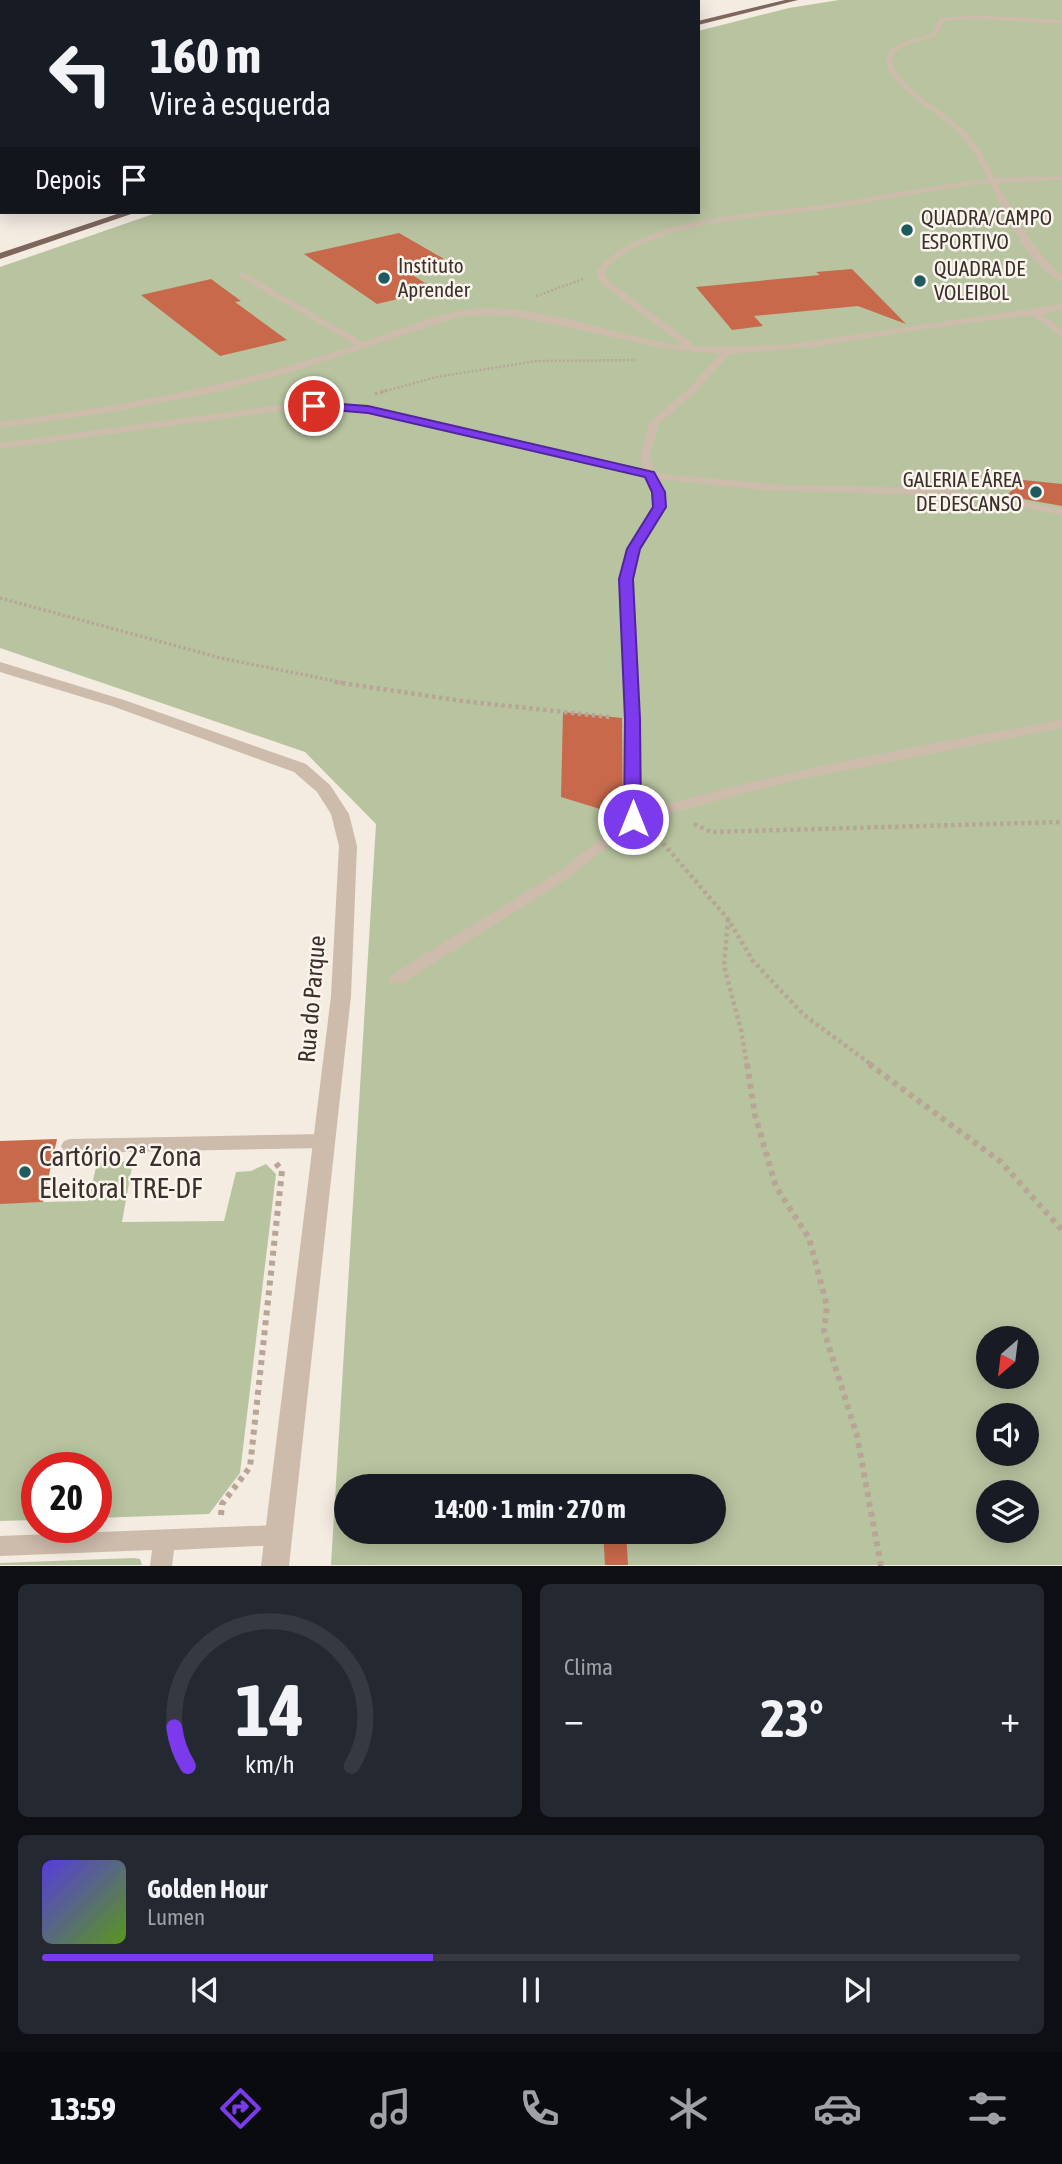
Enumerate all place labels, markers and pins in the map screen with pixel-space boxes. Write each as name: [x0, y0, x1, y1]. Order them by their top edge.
place label: QUADRA/CAMPO ESPORTIVO: [921, 205, 1052, 253]
marker: QUADRA/CAMPO ESPORTIVO: [899, 222, 915, 238]
place label: Instituto Aprender: [398, 253, 471, 301]
place label: QUADRA DE VOLEIBOL: [934, 256, 1025, 304]
marker: Instituto Aprender: [376, 270, 392, 286]
marker: QUADRA DE VOLEIBOL: [912, 273, 928, 289]
pin: [284, 376, 344, 436]
place label: GALERIA E ÁREA DE DESCANSO: [903, 467, 1023, 515]
marker: GALERIA E ÁREA DE DESCANSO: [1028, 484, 1044, 500]
place label: Cartório 2ª Zona Eleitoral TRE-DF: [39, 1140, 202, 1204]
marker: Cartório 2ª Zona Eleitoral TRE-DF: [17, 1164, 33, 1180]

